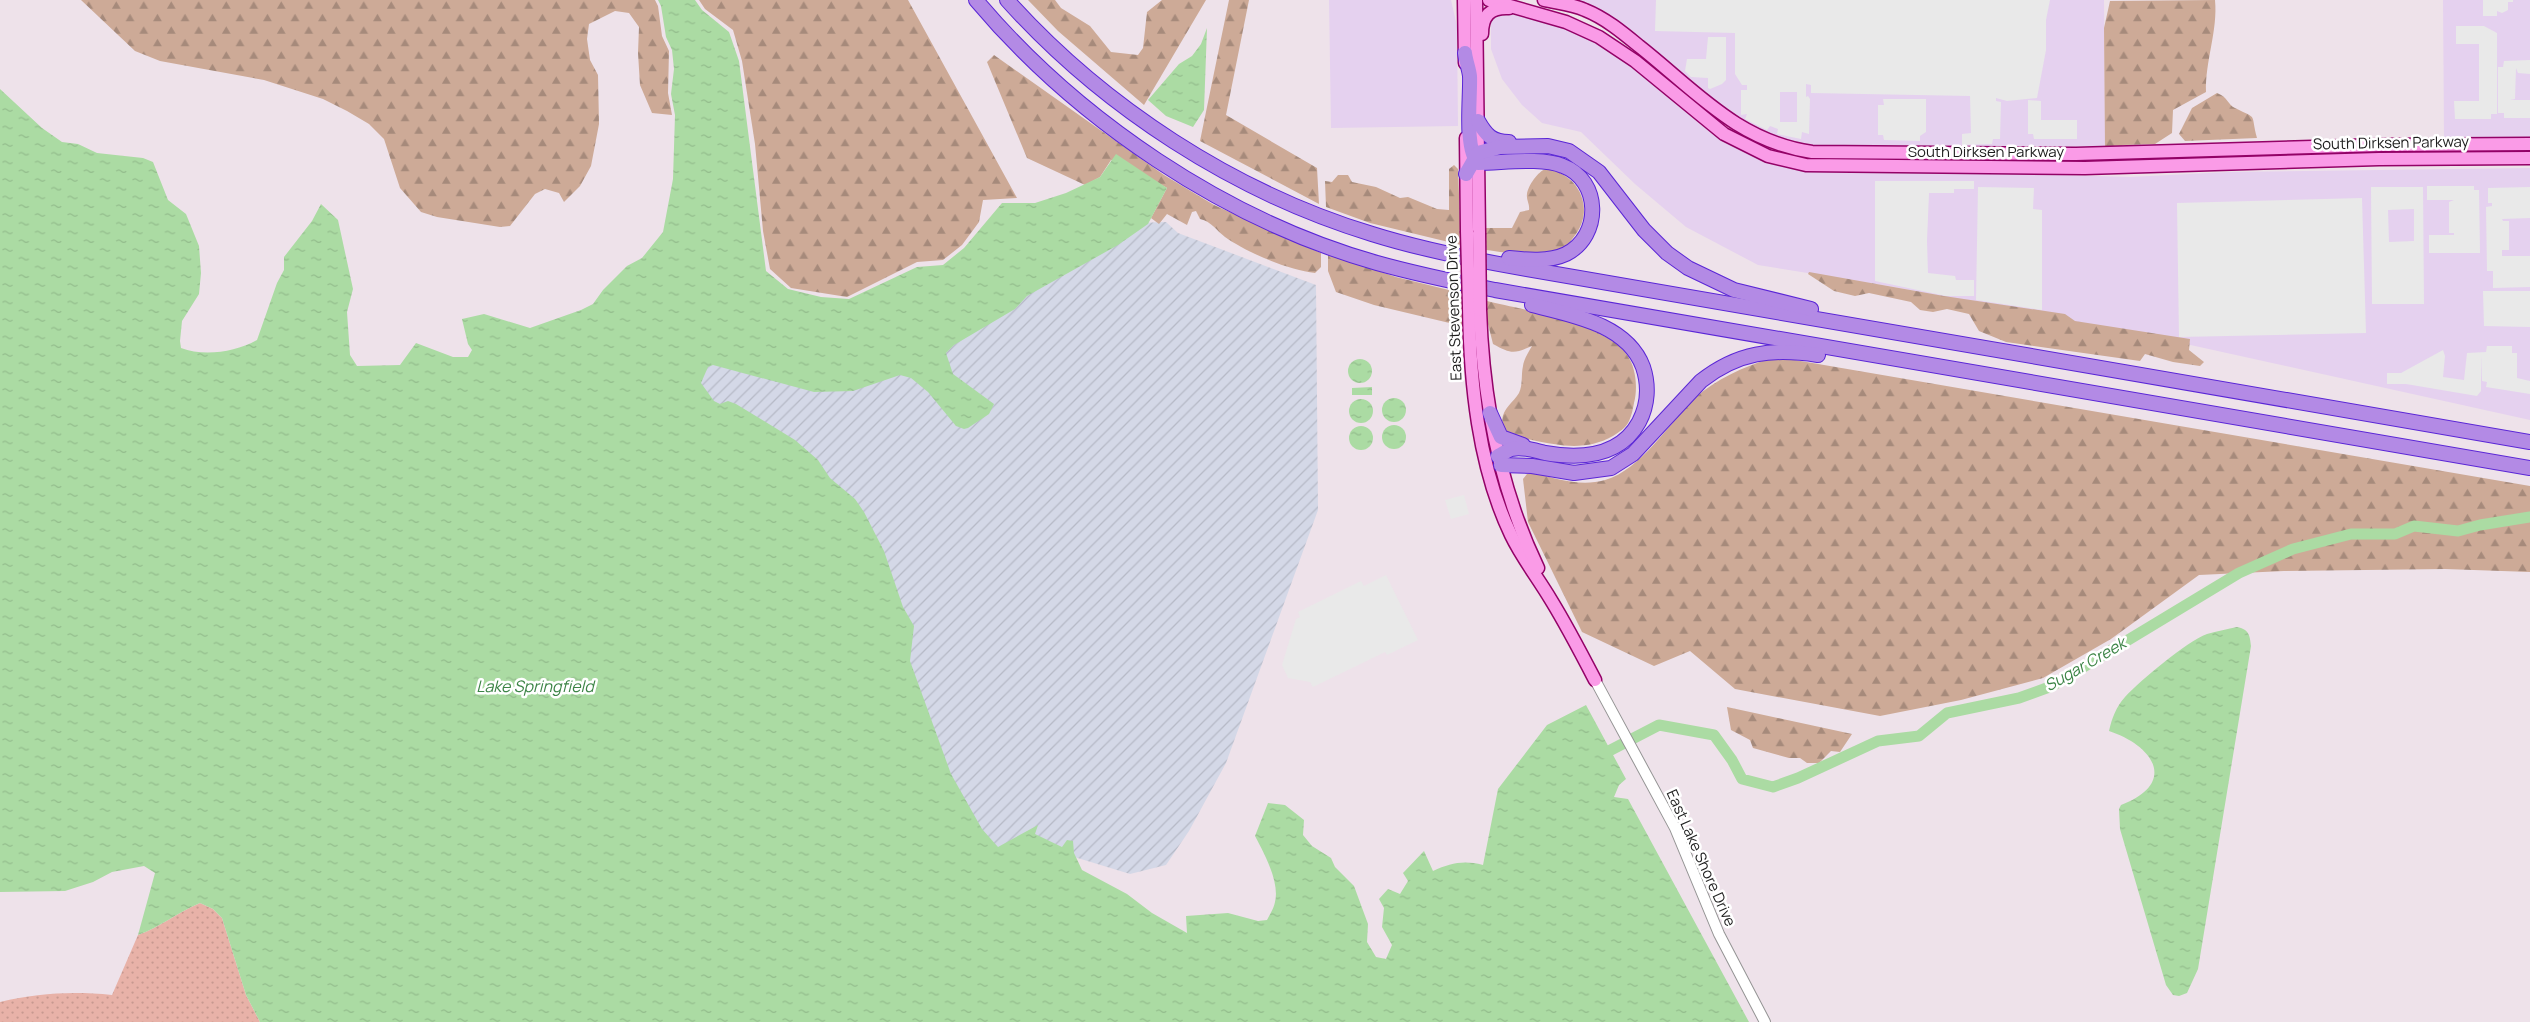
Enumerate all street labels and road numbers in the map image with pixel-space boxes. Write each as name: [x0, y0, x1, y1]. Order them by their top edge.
street label: South Dirksen Parkway: [2313, 131, 2469, 154]
street label: South Dirksen Parkway: [1908, 141, 2064, 162]
street label: East Stevenson Drive: [1440, 235, 1467, 381]
street label: East Lake Shore Drive: [1662, 786, 1741, 930]

